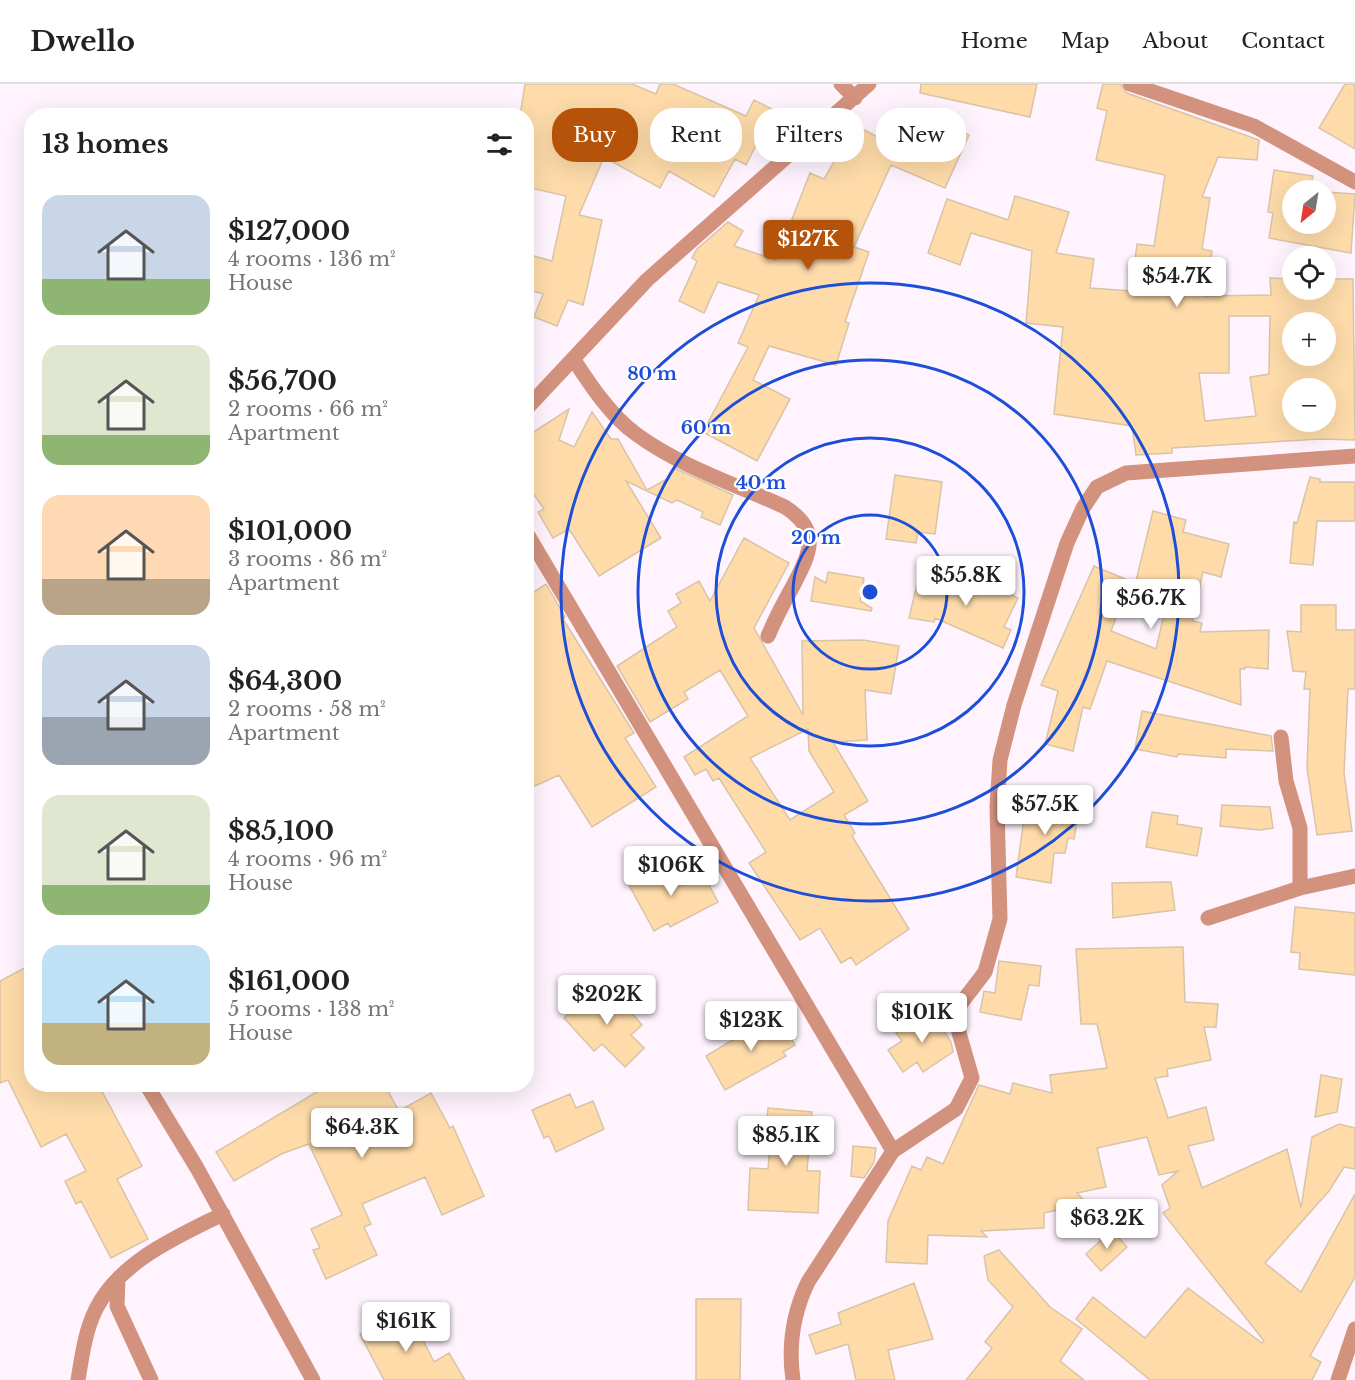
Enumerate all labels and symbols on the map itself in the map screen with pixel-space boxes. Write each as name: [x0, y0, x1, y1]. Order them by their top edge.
north arrow: [1282, 180, 1336, 234]
pin: $127K: [766, 220, 850, 271]
pin: $54.7K: [1128, 257, 1226, 308]
text: 80 m: [627, 363, 677, 385]
text: 60 m: [681, 417, 731, 439]
text: 40 m: [736, 472, 786, 494]
text: 20 m: [791, 527, 841, 549]
pin: $55.8K: [917, 556, 1015, 607]
pin: $56.7K: [1102, 579, 1200, 630]
centre of rings: [860, 582, 880, 602]
pin: $57.5K: [996, 785, 1094, 836]
pin: $106K: [629, 846, 713, 897]
pin: $202K: [565, 975, 649, 1026]
pin: $101K: [880, 993, 964, 1044]
pin: $123K: [709, 1001, 793, 1052]
pin: $64.3K: [313, 1108, 411, 1159]
pin: $85.1K: [737, 1116, 835, 1167]
pin: $63.2K: [1058, 1199, 1156, 1250]
pin: $161K: [364, 1302, 448, 1353]

